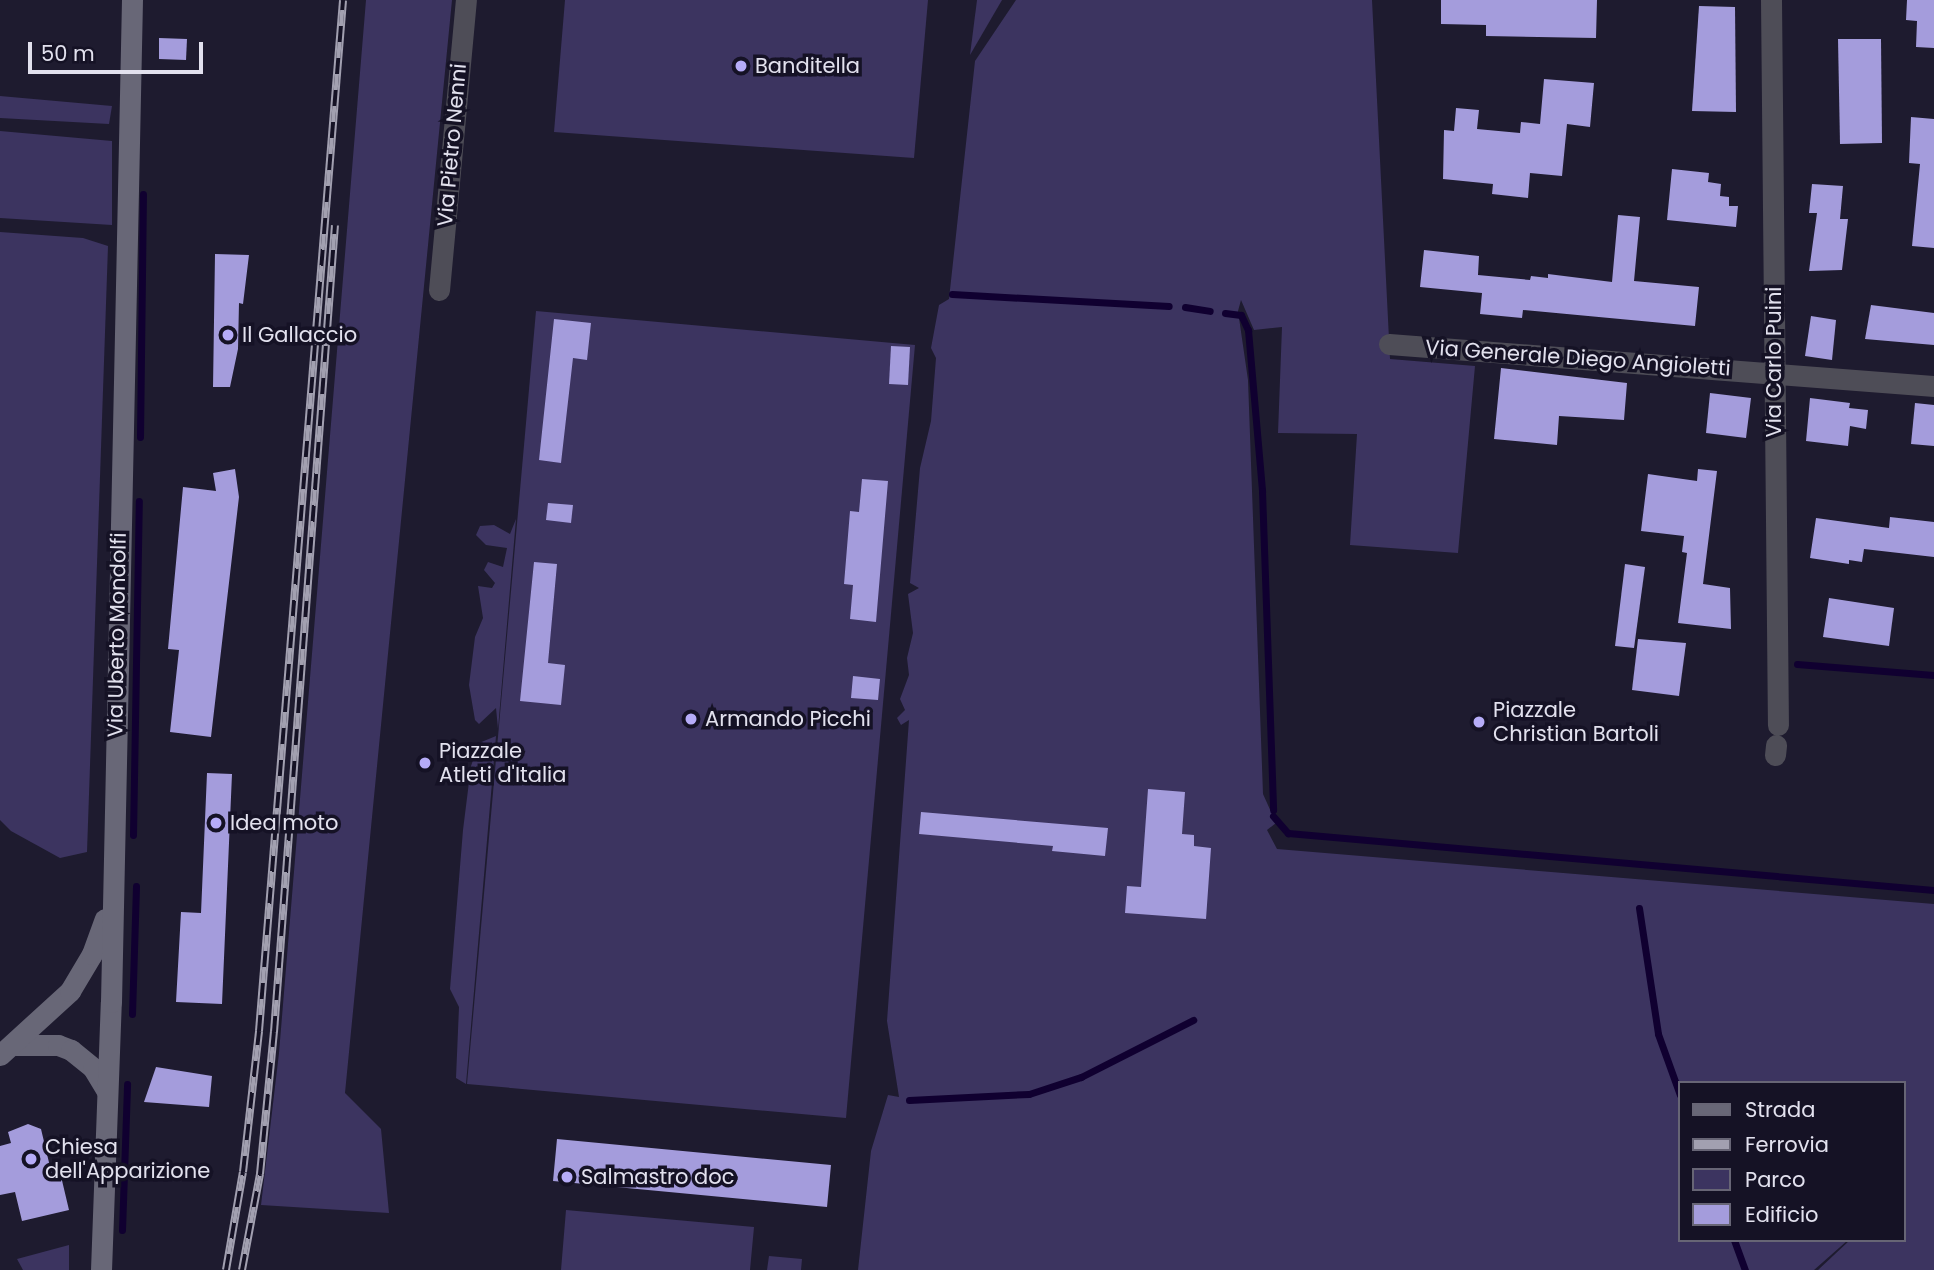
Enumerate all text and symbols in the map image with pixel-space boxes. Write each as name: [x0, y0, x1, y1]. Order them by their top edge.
scale bar: [32, 28, 206, 72]
text: 50 m: [41, 39, 95, 68]
place label: Banditella: [755, 53, 860, 79]
marker: Banditella: [733, 58, 749, 74]
street label: Via Pietro Nenni: [432, 62, 472, 228]
street label: Via Carlo Puini: [1761, 287, 1787, 437]
place label: Il Gallaccio: [242, 322, 357, 348]
marker: Il Gallaccio: [220, 327, 236, 343]
street label: Via Generale Diego Angioletti: [1424, 335, 1732, 381]
street label: Via Uberto Mondolfi: [103, 532, 131, 738]
place label: Piazzale Christian Bartoli: [1493, 697, 1659, 747]
place label: Armando Picchi: [705, 706, 871, 732]
marker: Armando Picchi: [683, 711, 699, 727]
marker: Piazzale Christian Bartoli: [1471, 714, 1487, 730]
place label: Piazzale Atleti d'Italia: [439, 738, 566, 788]
marker: Piazzale Atleti d'Italia: [417, 755, 433, 771]
place label: Idea moto: [230, 810, 338, 836]
marker: Idea moto: [208, 815, 224, 831]
legend: [1678, 1081, 1906, 1242]
text: Strada: [1745, 1095, 1815, 1124]
text: Ferrovia: [1745, 1130, 1829, 1159]
place label: Chiesa dell'Apparizione: [45, 1134, 210, 1184]
marker: Chiesa dell'Apparizione: [23, 1151, 39, 1167]
place label: Salmastro doc: [581, 1164, 734, 1190]
text: Parco: [1745, 1165, 1805, 1194]
marker: Salmastro doc: [559, 1169, 575, 1185]
text: Edificio: [1745, 1200, 1819, 1229]

